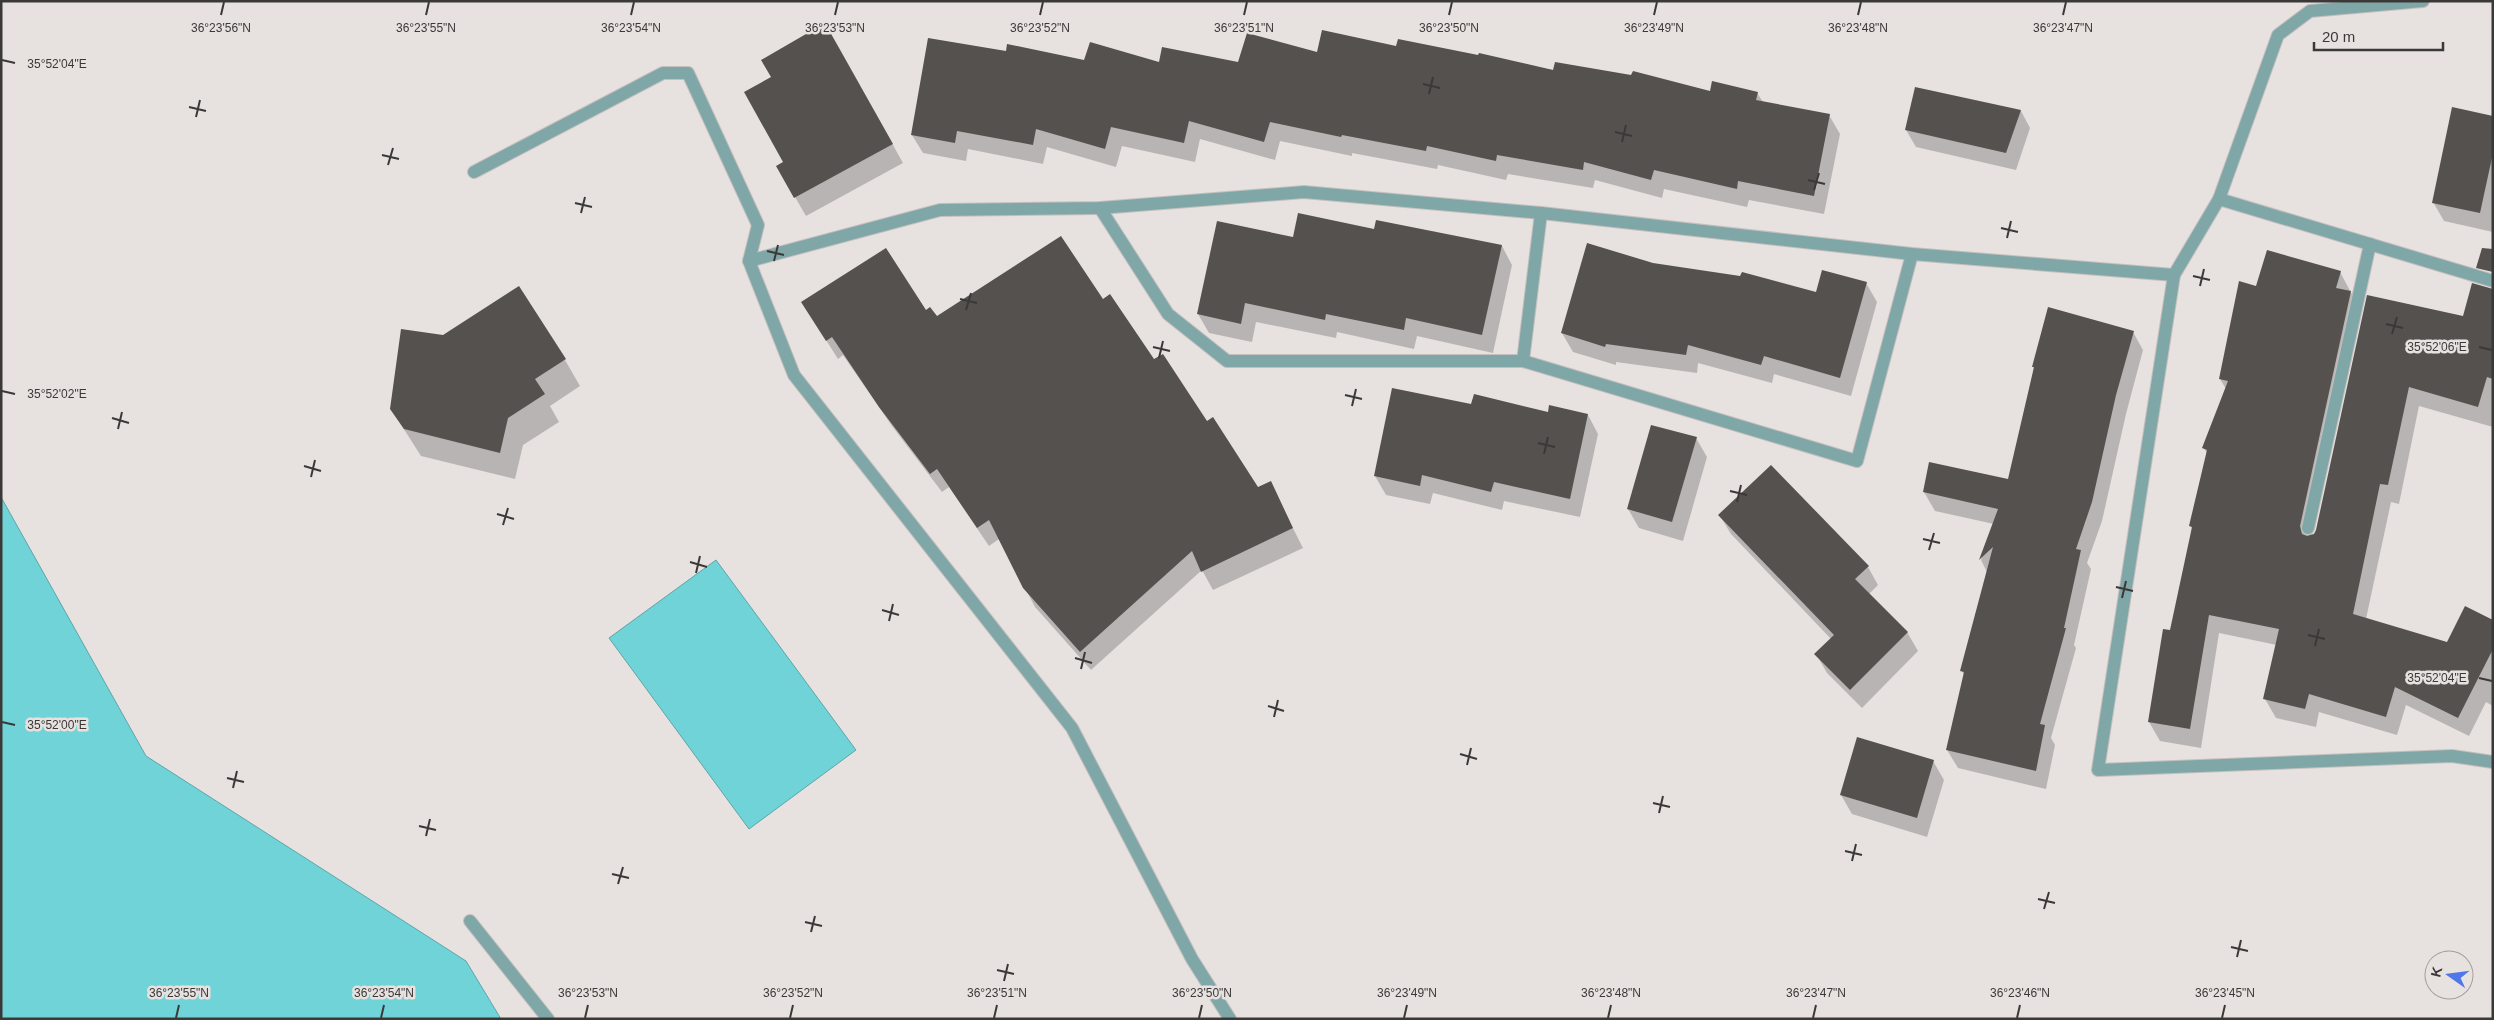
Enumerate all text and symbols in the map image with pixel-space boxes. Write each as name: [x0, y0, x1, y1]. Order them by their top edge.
scale bar: [2314, 20, 2443, 52]
text: 36°23'56"N: [191, 21, 251, 35]
text: 36°23'55"N: [396, 21, 456, 35]
text: 36°23'54"N: [601, 21, 661, 35]
text: 36°23'53"N: [805, 21, 865, 35]
text: 36°23'52"N: [1010, 21, 1070, 35]
text: 36°23'51"N: [1214, 21, 1274, 35]
text: 36°23'50"N: [1419, 21, 1479, 35]
text: 36°23'49"N: [1624, 21, 1684, 35]
text: 36°23'48"N: [1828, 21, 1888, 35]
text: 36°23'47"N: [2033, 21, 2093, 35]
text: 20 m: [2322, 28, 2355, 45]
text: 35°52'04"E: [27, 57, 87, 71]
text: 35°52'06"E: [2407, 340, 2467, 354]
text: 35°52'02"E: [27, 387, 87, 401]
text: 35°52'04"E: [2407, 671, 2467, 685]
text: 35°52'00"E: [27, 718, 87, 732]
north arrow: [2424, 950, 2474, 1000]
text: K: [2427, 965, 2445, 979]
text: 36°23'55"N: [149, 986, 209, 1000]
text: 36°23'54"N: [354, 986, 414, 1000]
text: 36°23'53"N: [558, 986, 618, 1000]
text: 36°23'52"N: [763, 986, 823, 1000]
text: 36°23'51"N: [967, 986, 1027, 1000]
text: 36°23'50"N: [1172, 986, 1232, 1000]
text: 36°23'49"N: [1377, 986, 1437, 1000]
text: 36°23'48"N: [1581, 986, 1641, 1000]
text: 36°23'47"N: [1786, 986, 1846, 1000]
text: 36°23'46"N: [1990, 986, 2050, 1000]
text: 36°23'45"N: [2195, 986, 2255, 1000]

